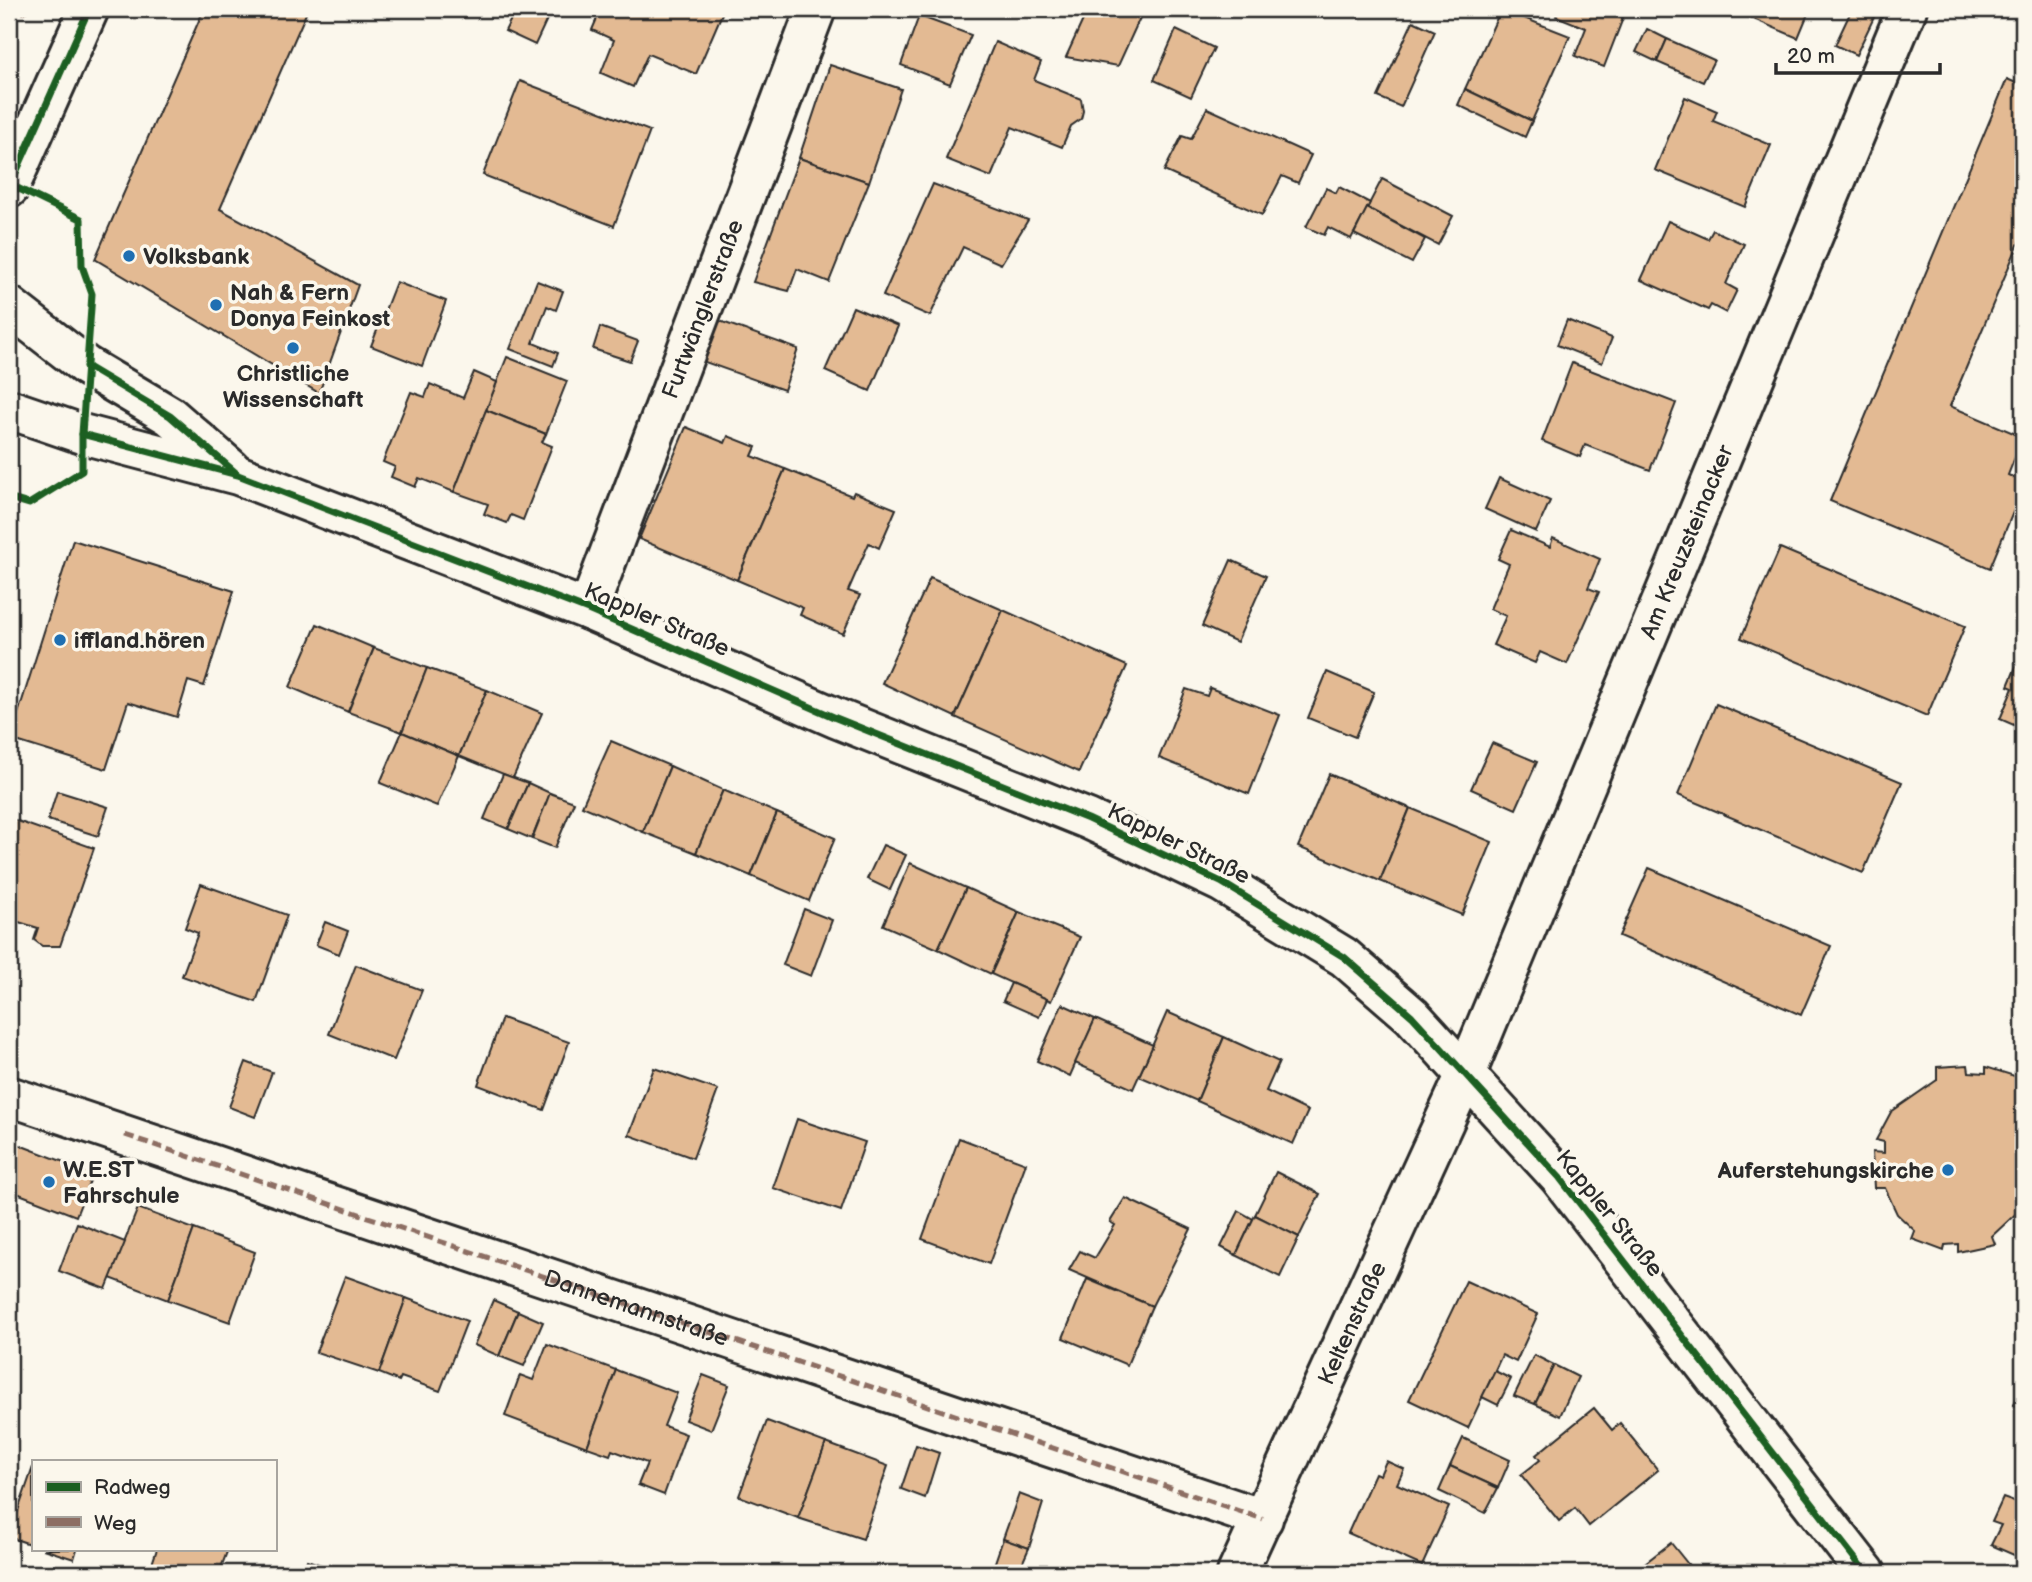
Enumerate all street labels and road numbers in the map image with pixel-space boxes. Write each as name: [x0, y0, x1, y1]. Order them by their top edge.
street label: Furtwänglerstraße: [656, 216, 750, 403]
street label: Am Kreuzsteinacker: [1635, 440, 1740, 643]
street label: Kappler Straße: [580, 577, 734, 663]
street label: Kappler Straße: [1103, 797, 1254, 891]
street label: Kappler Straße: [1549, 1144, 1669, 1283]
street label: Keltenstraße: [1312, 1258, 1393, 1389]
street label: Dannemannstraße: [540, 1264, 732, 1353]

